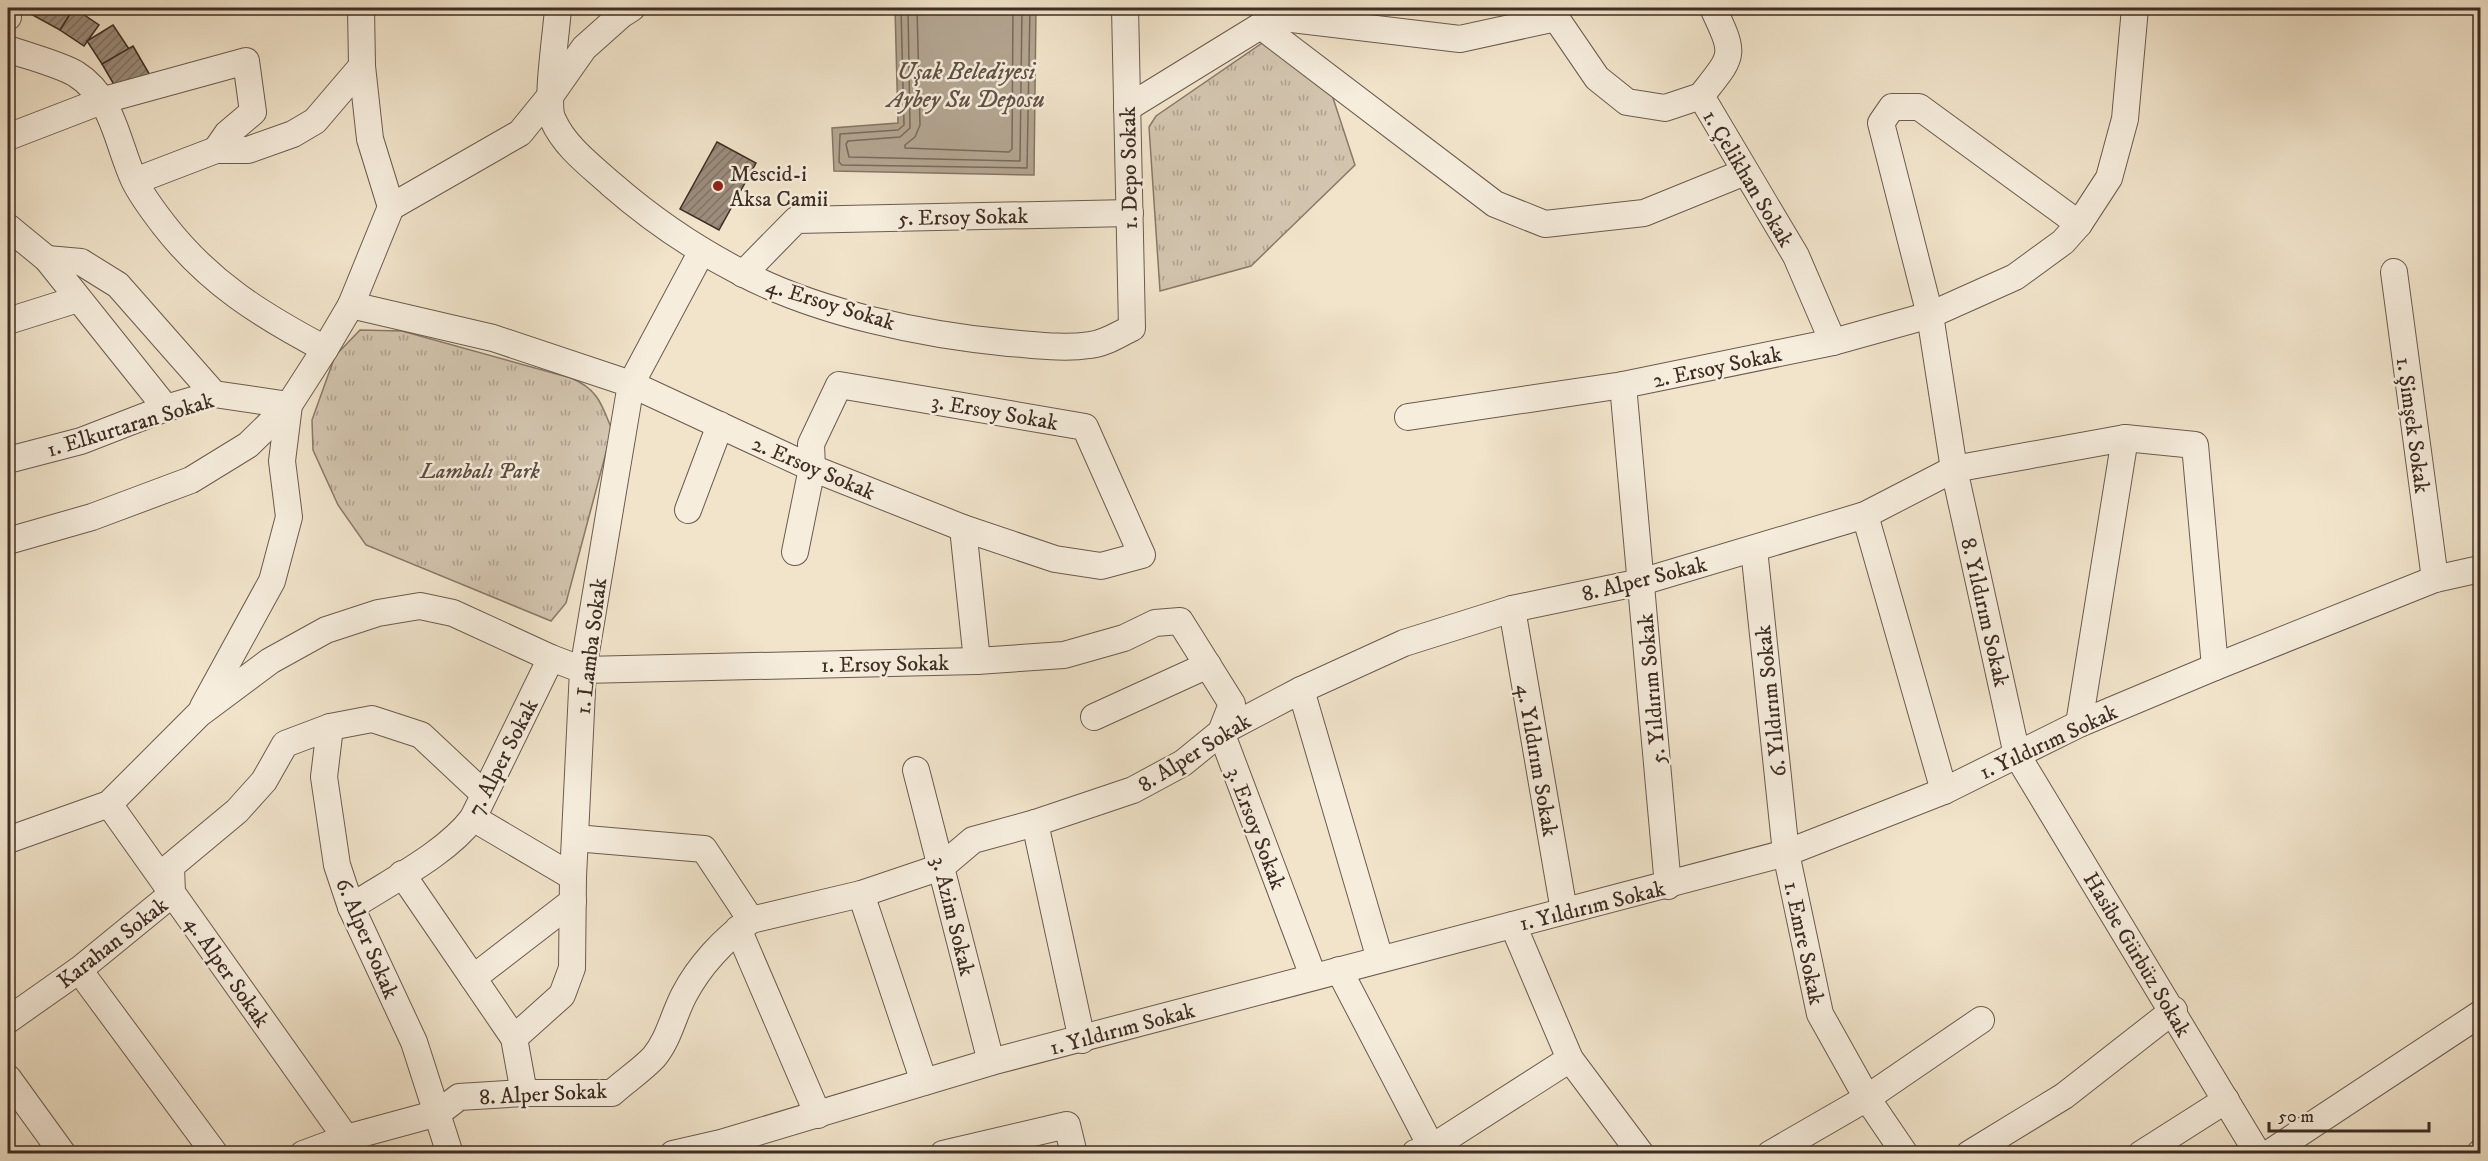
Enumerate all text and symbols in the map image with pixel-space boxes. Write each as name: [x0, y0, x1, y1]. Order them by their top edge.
water label: Uşak Belediyesi Aybey Su Deposu: [884, 57, 1045, 115]
street label: 1. Çelikhan Sokak: [1696, 105, 1799, 252]
street label: 1. Depo Sokak: [1115, 106, 1144, 230]
place label: Mescid-i Aksa Camii: [730, 161, 828, 213]
marker: Mescid-i Aksa Camii: [711, 179, 725, 193]
street label: 5. Ersoy Sokak: [898, 203, 1029, 232]
street label: 4. Ersoy Sokak: [763, 272, 898, 337]
street label: 2. Ersoy Sokak: [1650, 341, 1784, 394]
street label: 1. Şimşek Sokak: [2390, 355, 2435, 495]
street label: 1. Elkurtaran Sokak: [44, 387, 217, 464]
street label: 3. Ersoy Sokak: [929, 388, 1060, 437]
street label: 2. Ersoy Sokak: [748, 430, 879, 507]
park label: Lambalı Park: [418, 458, 541, 485]
street label: 8. Yıldırım Sokak: [1954, 535, 2015, 690]
street label: 8. Alper Sokak: [1579, 551, 1710, 608]
street label: 1. Lamba Sokak: [570, 576, 613, 716]
street label: 5. Yıldırım Sokak: [1632, 612, 1673, 765]
street label: 6. Yıldırım Sokak: [1750, 623, 1793, 778]
street label: 1. Ersoy Sokak: [821, 650, 949, 679]
street label: 4. Yıldırım Sokak: [1510, 682, 1563, 839]
street label: 7. Alper Sokak: [462, 694, 545, 821]
street label: 1. Yıldırım Sokak: [1975, 699, 2122, 786]
street label: 8. Alper Sokak: [1133, 708, 1256, 799]
street label: 3. Ersoy Sokak: [1220, 764, 1291, 893]
street label: 3. Azim Sokak: [925, 854, 980, 979]
street label: Hasibe Gürbüz Sokak: [2077, 867, 2197, 1042]
street label: 6. Alper Sokak: [329, 874, 404, 1003]
street label: 1. Yıldırım Sokak: [1517, 875, 1668, 938]
street label: 1. Emre Sokak: [1777, 879, 1830, 1008]
street label: Karahan Sokak: [52, 892, 174, 995]
street label: 4. Alper Sokak: [178, 911, 275, 1033]
street label: 1. Yıldırım Sokak: [1047, 997, 1198, 1062]
street label: 8. Alper Sokak: [478, 1078, 608, 1111]
scale bar: [2269, 1095, 2430, 1133]
text: 50 m: [2278, 1106, 2314, 1128]

